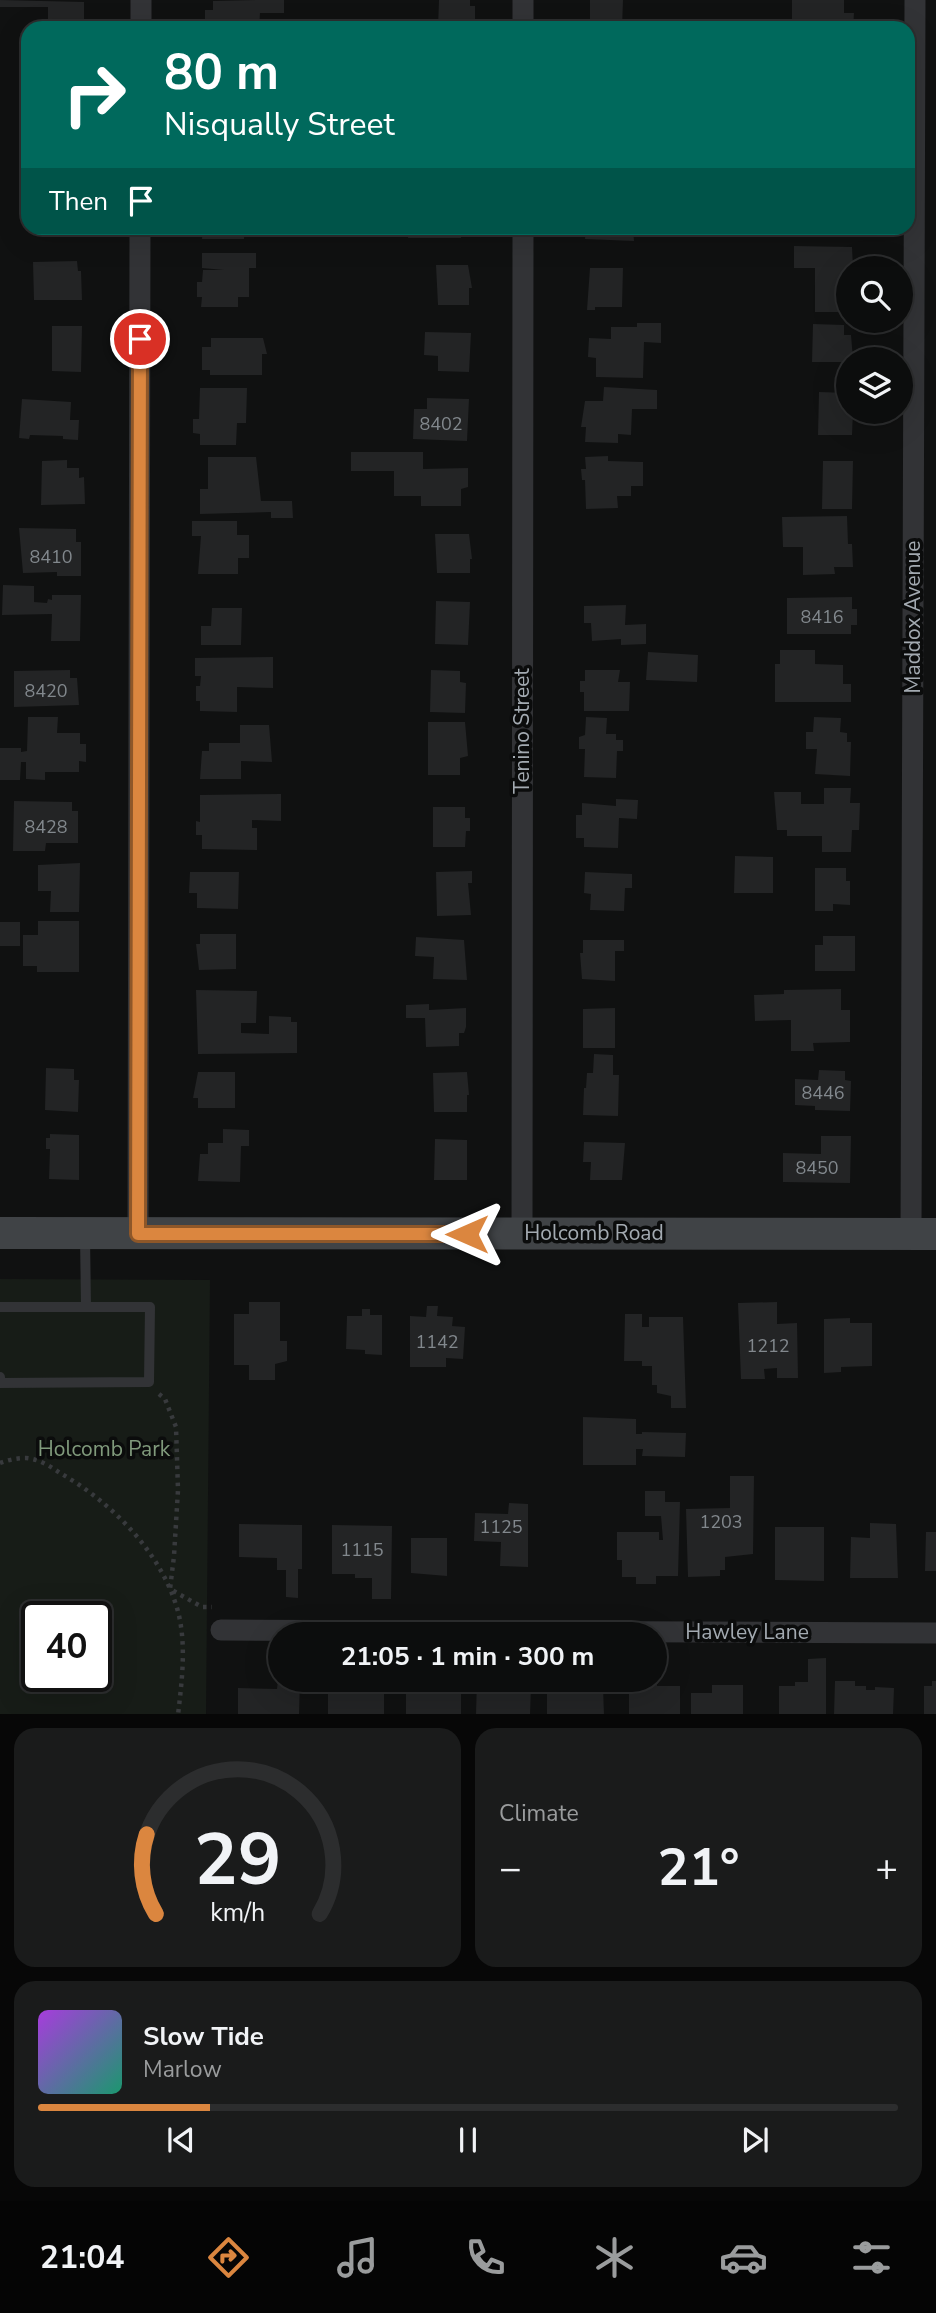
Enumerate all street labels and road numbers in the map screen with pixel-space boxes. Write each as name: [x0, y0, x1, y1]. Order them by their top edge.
street label: Maddox Avenue: [899, 541, 927, 693]
street label: Tenino Street: [508, 668, 536, 794]
street label: Holcomb Road: [524, 1219, 664, 1247]
street label: Hawley Lane: [685, 1618, 809, 1646]

